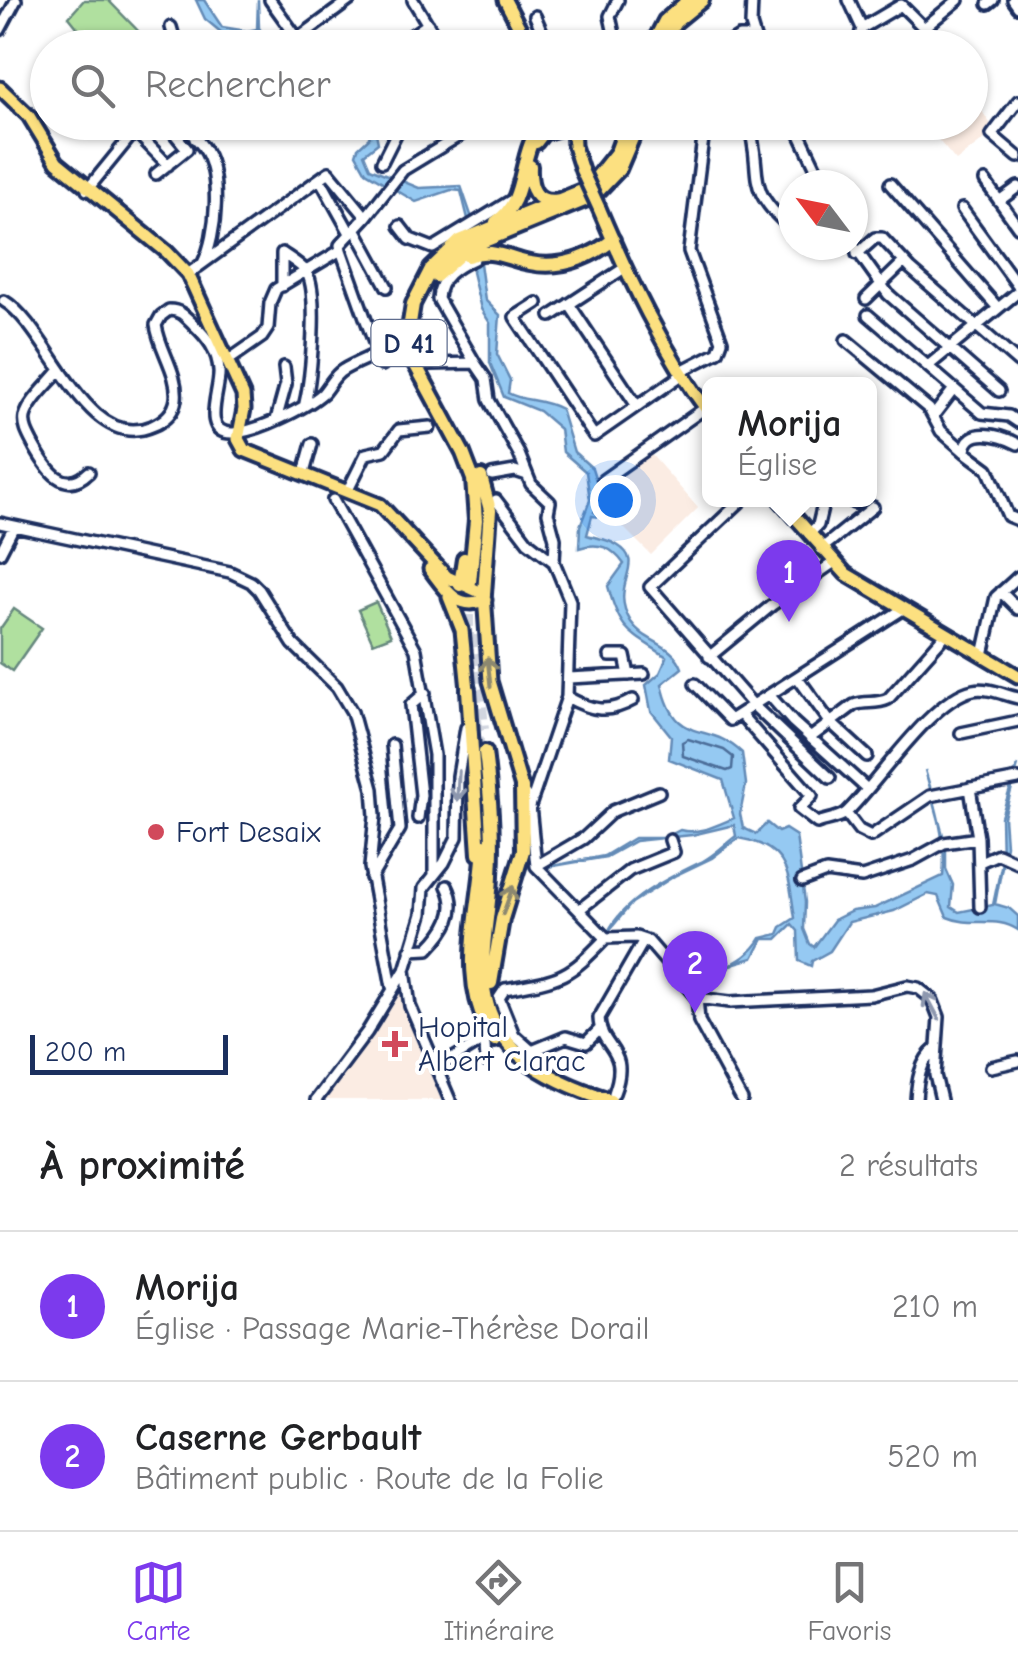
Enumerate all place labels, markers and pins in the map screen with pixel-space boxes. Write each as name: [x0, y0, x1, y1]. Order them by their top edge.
pin: 1: [756, 540, 822, 622]
place label: Fort Desaix: [176, 815, 322, 850]
marker: Fort Desaix: [145, 821, 167, 843]
pin: 2: [662, 930, 728, 1013]
place label: Hopital Albert Clarac: [418, 1010, 585, 1079]
marker: Hopital Albert Clarac: [382, 1031, 408, 1057]

